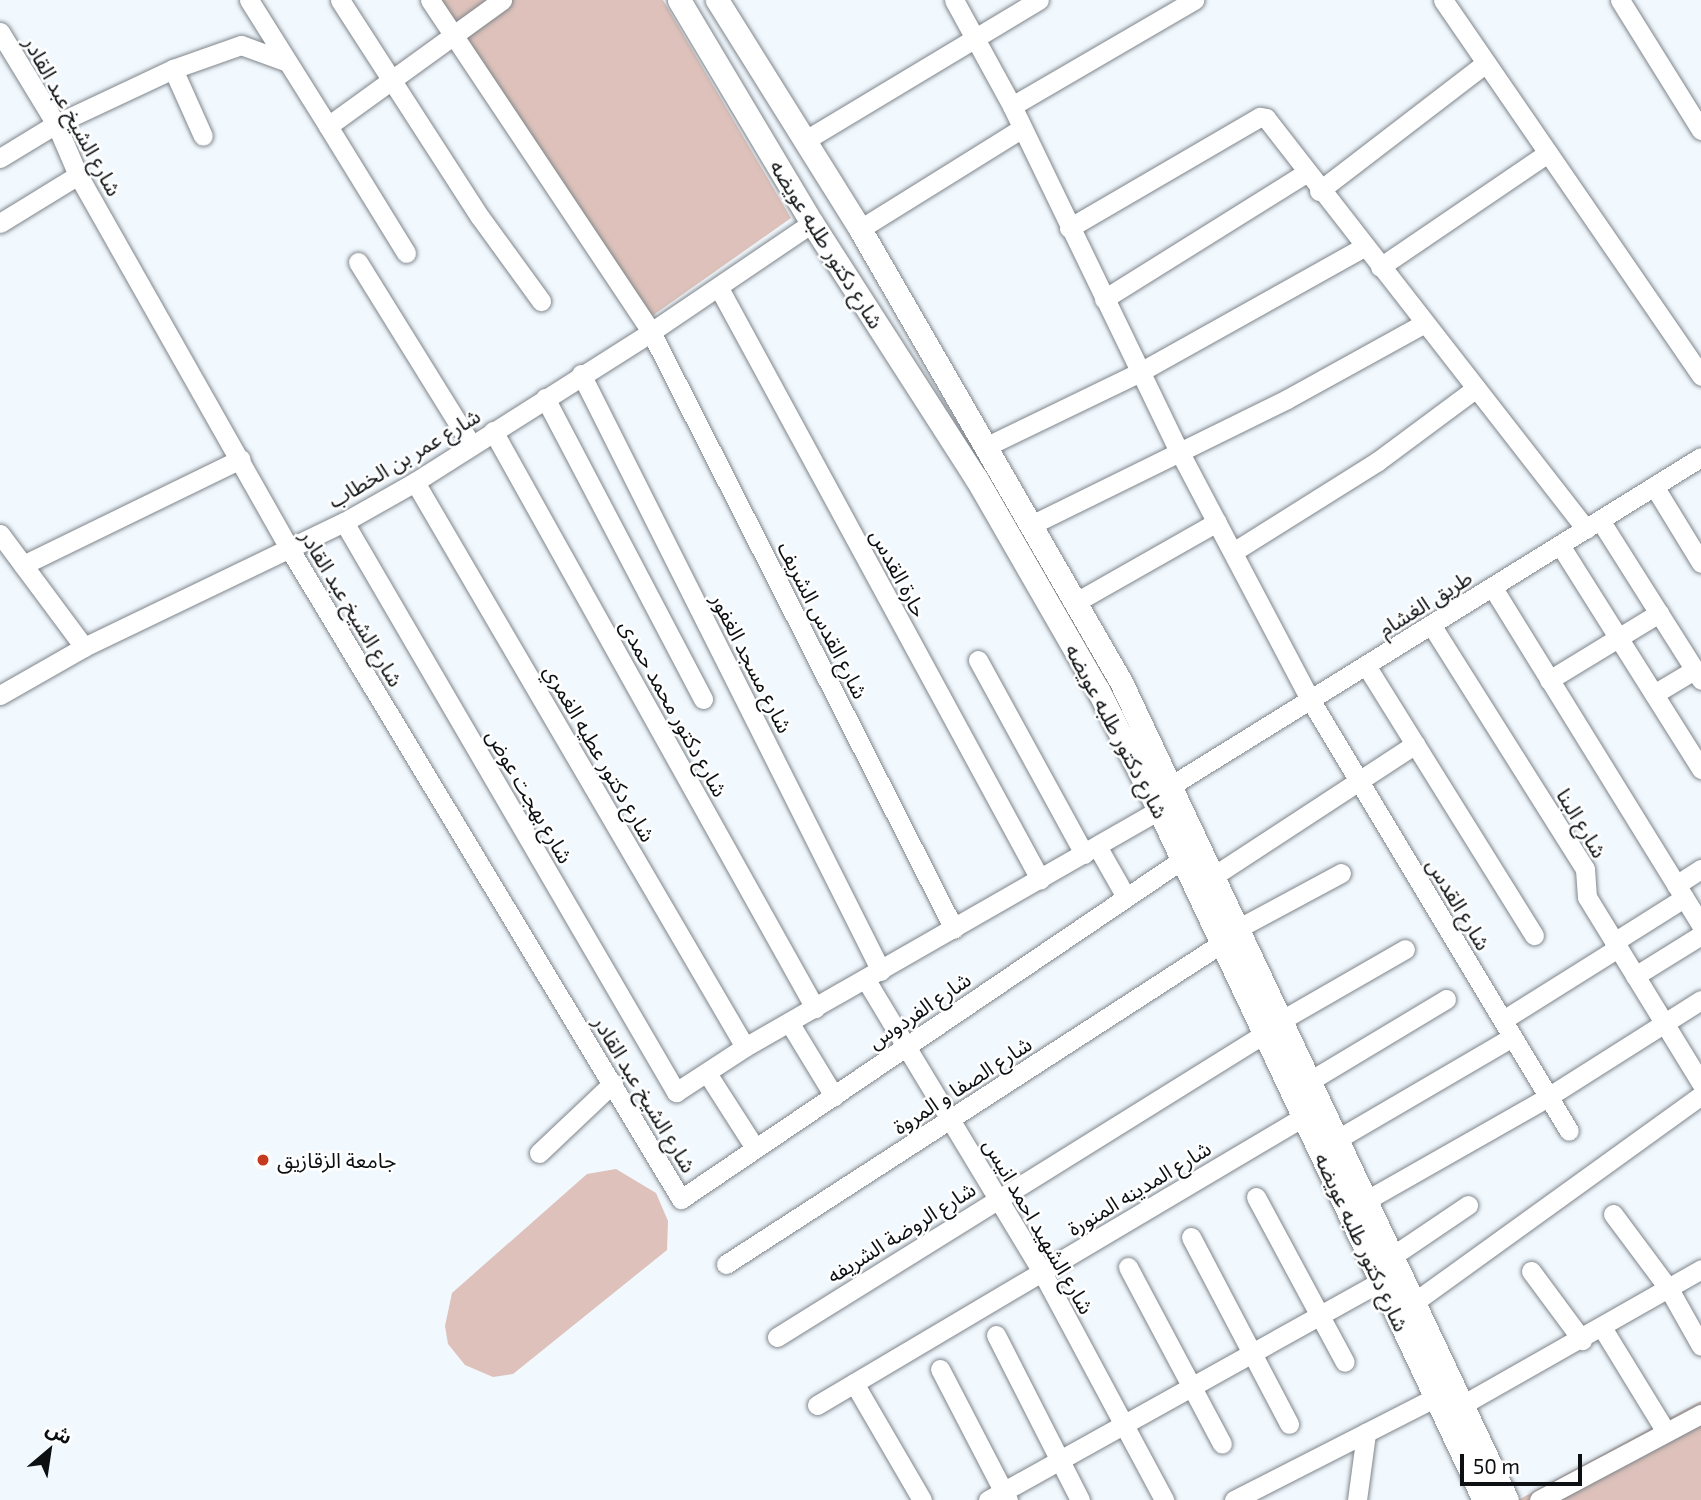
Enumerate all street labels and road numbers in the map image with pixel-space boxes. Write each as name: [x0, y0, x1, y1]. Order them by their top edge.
street label: شارع الشيخ عبد القادر: [19, 32, 127, 200]
street label: شارع دكتور طلبه عويضه: [765, 155, 889, 333]
street label: شارع عمر بن الخطاب: [324, 403, 484, 513]
street label: شارع الشيخ عبد القادر: [295, 525, 409, 691]
street label: حارة القدس: [865, 525, 933, 621]
street label: شارع القدس الشريف: [772, 537, 874, 703]
street label: طريق الغشام: [1374, 564, 1476, 642]
street label: شارع مسجد الغفور: [706, 589, 798, 737]
street label: شارع دكتور محمد حمدى: [615, 615, 733, 801]
street label: شارع دكتور طلبه عويضه: [1060, 639, 1174, 823]
street label: شارع دكتور عطيه الغمري: [539, 660, 661, 846]
street label: شارع بهجت عوض: [481, 724, 579, 868]
street label: شارع البنا: [1551, 784, 1613, 862]
street label: شارع القدس: [1422, 853, 1496, 955]
street label: شارع الفردوس: [863, 966, 975, 1054]
street label: شارع الشيخ عبد القادر: [588, 1011, 702, 1177]
street label: شارع الصفا و المروة: [888, 1031, 1036, 1139]
street label: شارع الشهيد احمد انيس: [978, 1134, 1100, 1318]
street label: شارع المدينه المنورة: [1063, 1135, 1215, 1241]
street label: شارع دكتور طلبه عويضه: [1310, 1149, 1414, 1335]
street label: شارع الروضة الشريفه: [822, 1176, 980, 1288]

